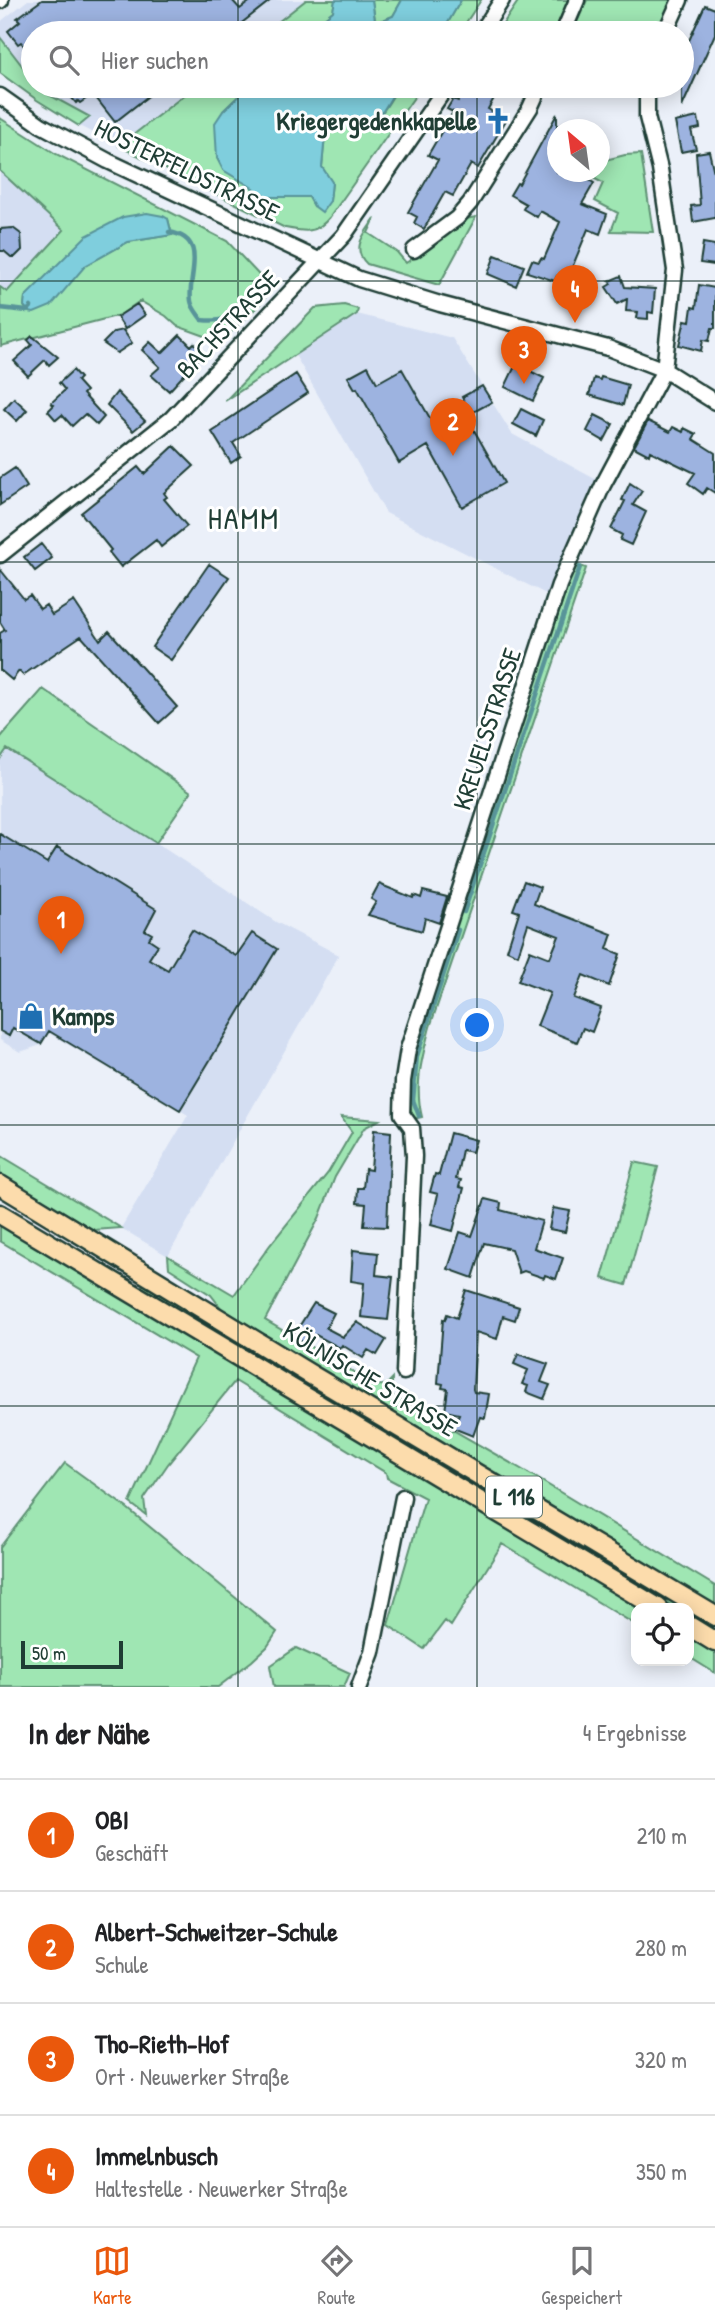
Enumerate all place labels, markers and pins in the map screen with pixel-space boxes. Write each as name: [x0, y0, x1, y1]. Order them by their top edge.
place label: Kriegergedenkkapelle: [276, 103, 478, 139]
church icon: Kriegergedenkkapelle: [483, 106, 513, 136]
pin: 4: [552, 265, 598, 323]
pin: 3: [501, 326, 547, 384]
pin: 2: [430, 398, 476, 456]
pin: 1: [38, 896, 84, 954]
place label: Kamps: [52, 998, 115, 1034]
shop icon: Kamps: [16, 1001, 46, 1031]

